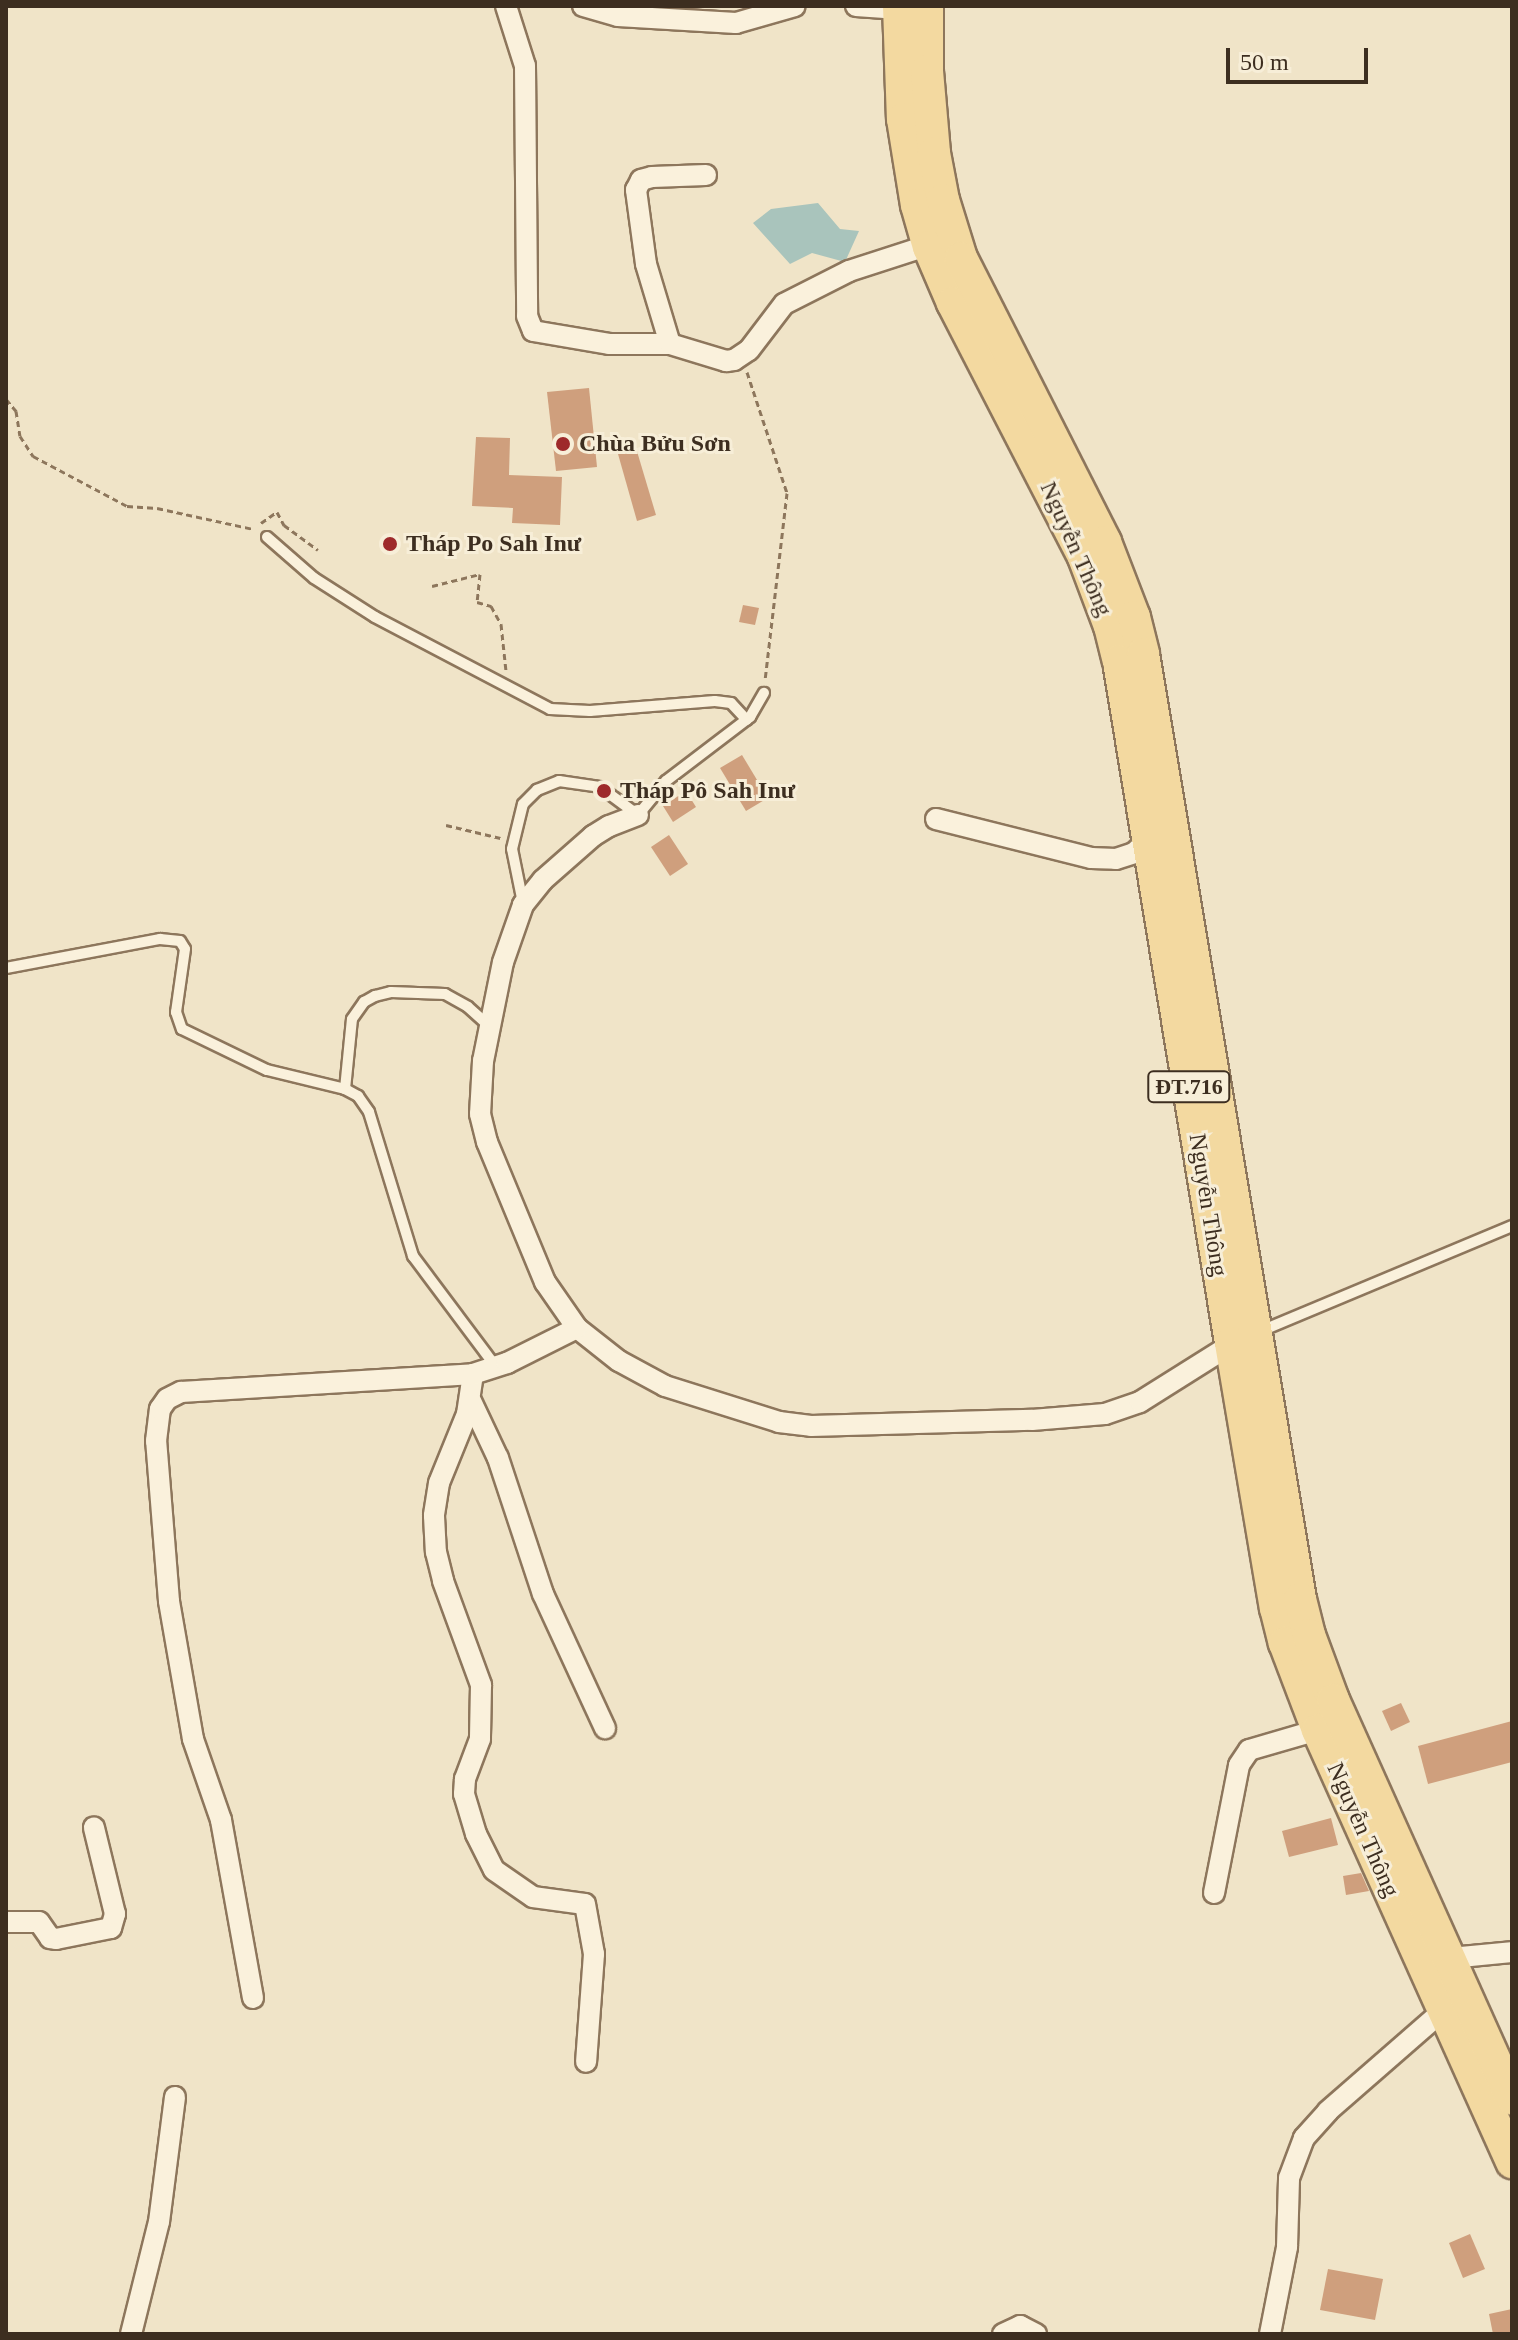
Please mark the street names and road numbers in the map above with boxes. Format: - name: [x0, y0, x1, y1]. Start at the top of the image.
- street label: Nguyễn Thông: [1033, 477, 1119, 621]
- road number: ĐT.716: [1147, 1069, 1231, 1105]
- street label: Nguyễn Thông: [1182, 1131, 1234, 1279]
- street label: Nguyễn Thông: [1320, 1758, 1406, 1902]

